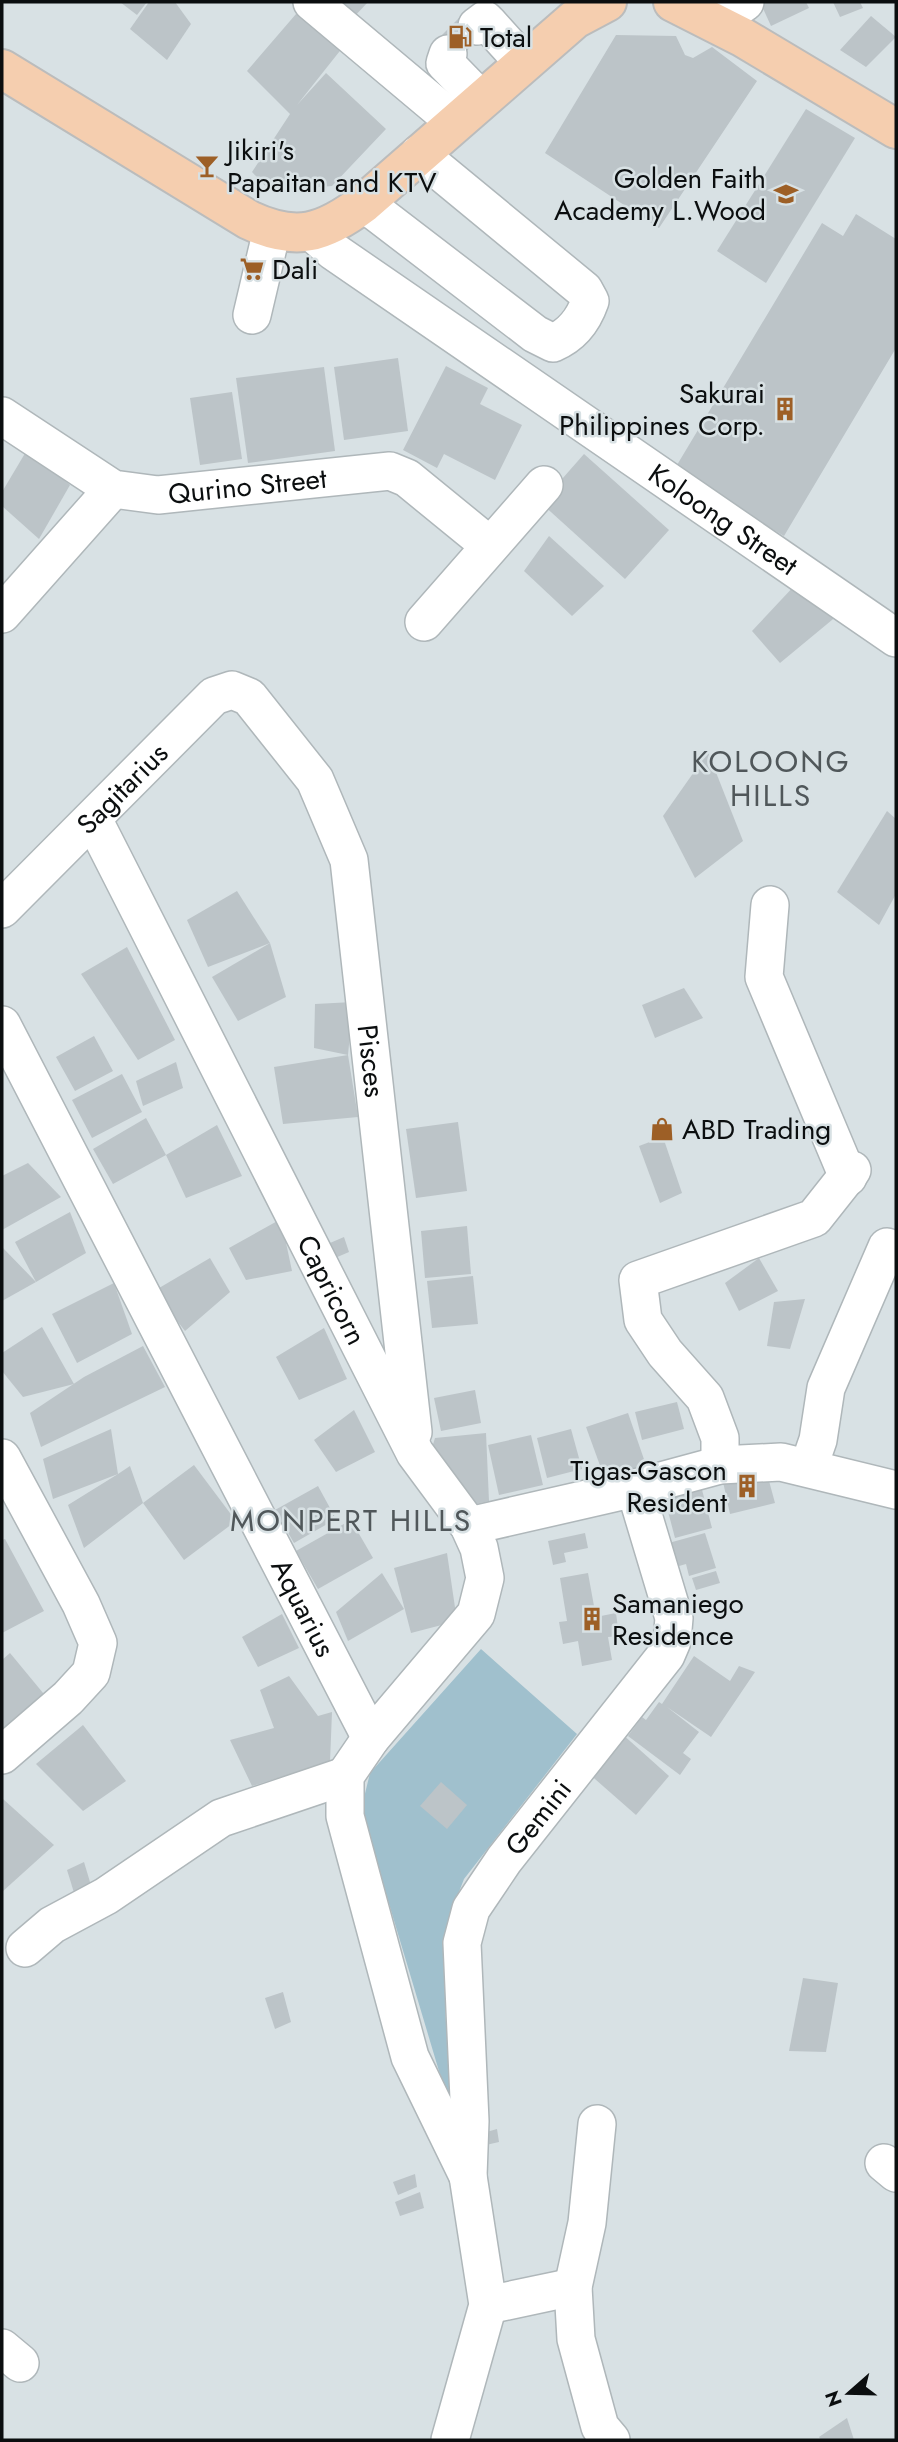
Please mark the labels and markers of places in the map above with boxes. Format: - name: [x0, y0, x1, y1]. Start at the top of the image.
- place label: Total: [480, 17, 532, 58]
- fuel station icon: Total: [446, 23, 474, 51]
- place label: Jikiri's Papaitan and KTV: [223, 130, 437, 203]
- bar icon: Jikiri's Papaitan and KTV: [193, 152, 221, 180]
- place label: Golden Faith Academy L.Wood: [554, 158, 766, 231]
- school or university icon: Golden Faith Academy L.Wood: [772, 180, 800, 208]
- place label: Dali: [272, 249, 318, 290]
- supermarket icon: Dali: [238, 255, 266, 283]
- place label: Sakurai Philippines Corp.: [559, 373, 765, 446]
- building icon: Sakurai Philippines Corp.: [771, 395, 799, 423]
- place label: ABD Trading: [682, 1109, 831, 1150]
- shop icon: ABD Trading: [648, 1115, 676, 1143]
- place label: Tigas-Gascon Resident: [570, 1450, 727, 1523]
- building icon: Tigas-Gascon Resident: [733, 1472, 761, 1500]
- place label: Samaniego Residence: [612, 1583, 744, 1656]
- building icon: Samaniego Residence: [578, 1605, 606, 1633]

